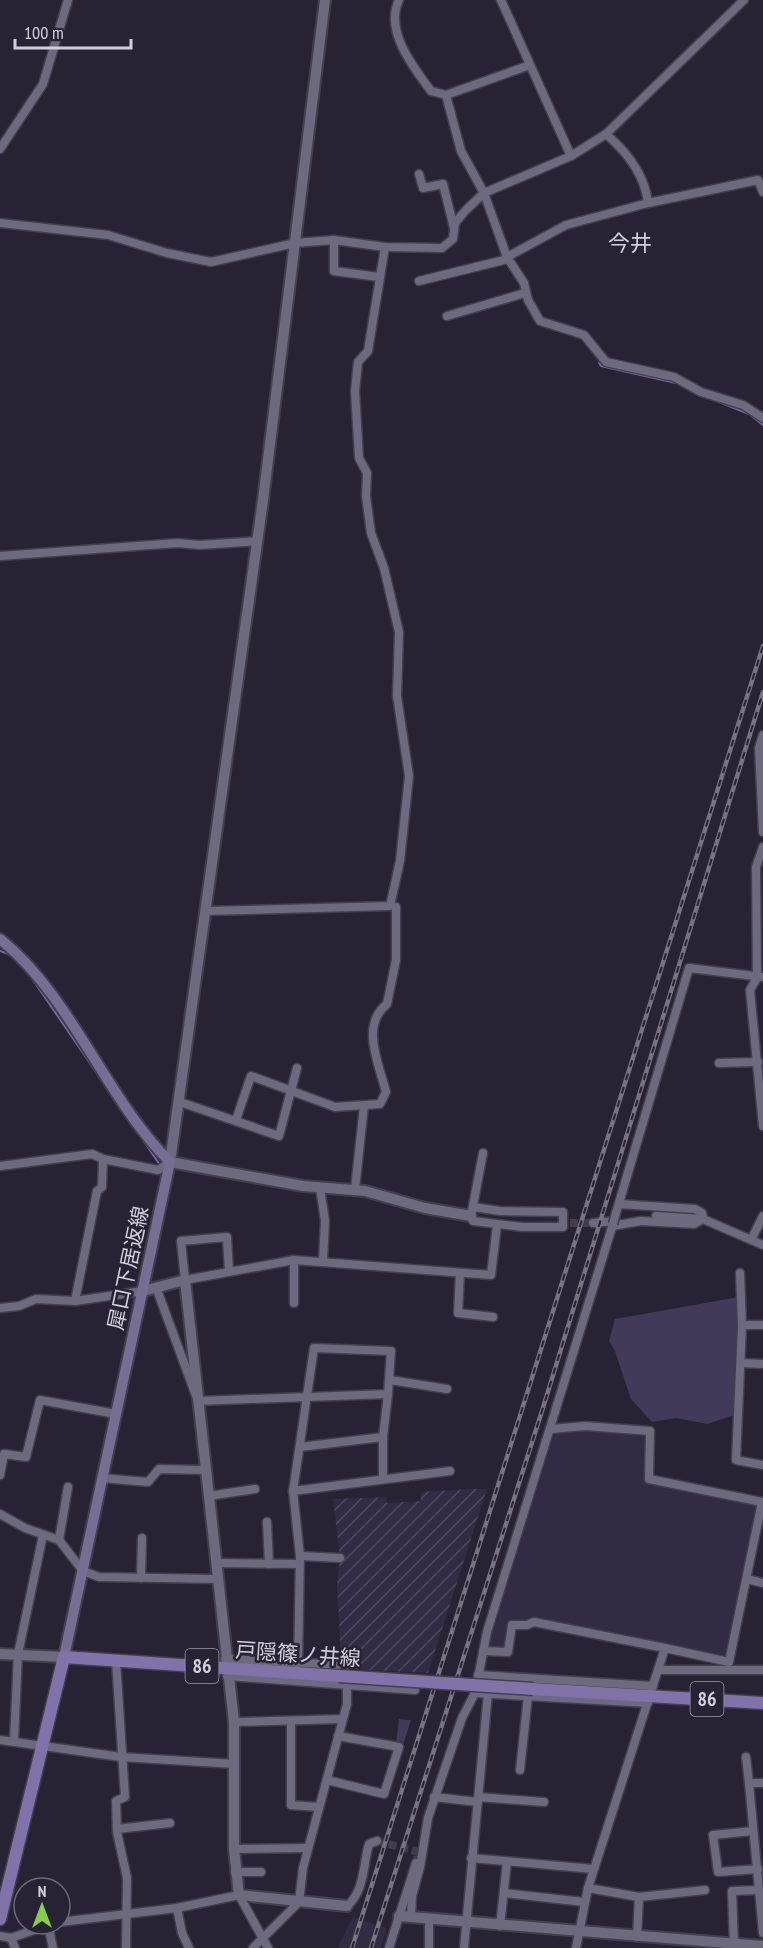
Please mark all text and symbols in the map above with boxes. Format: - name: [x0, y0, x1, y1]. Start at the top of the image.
- scale bar: [15, 12, 130, 50]
- text: 100 m: [24, 21, 64, 44]
- district label: 今井: [608, 229, 652, 257]
- street label: 犀口下居返線: [102, 1204, 154, 1332]
- street label: 戸隠篠ノ井線: [234, 1636, 362, 1672]
- road number: 86: [186, 1649, 218, 1683]
- road number: 86: [690, 1682, 724, 1716]
- north arrow: [12, 1876, 72, 1936]
- text: N: [38, 1881, 46, 1901]

